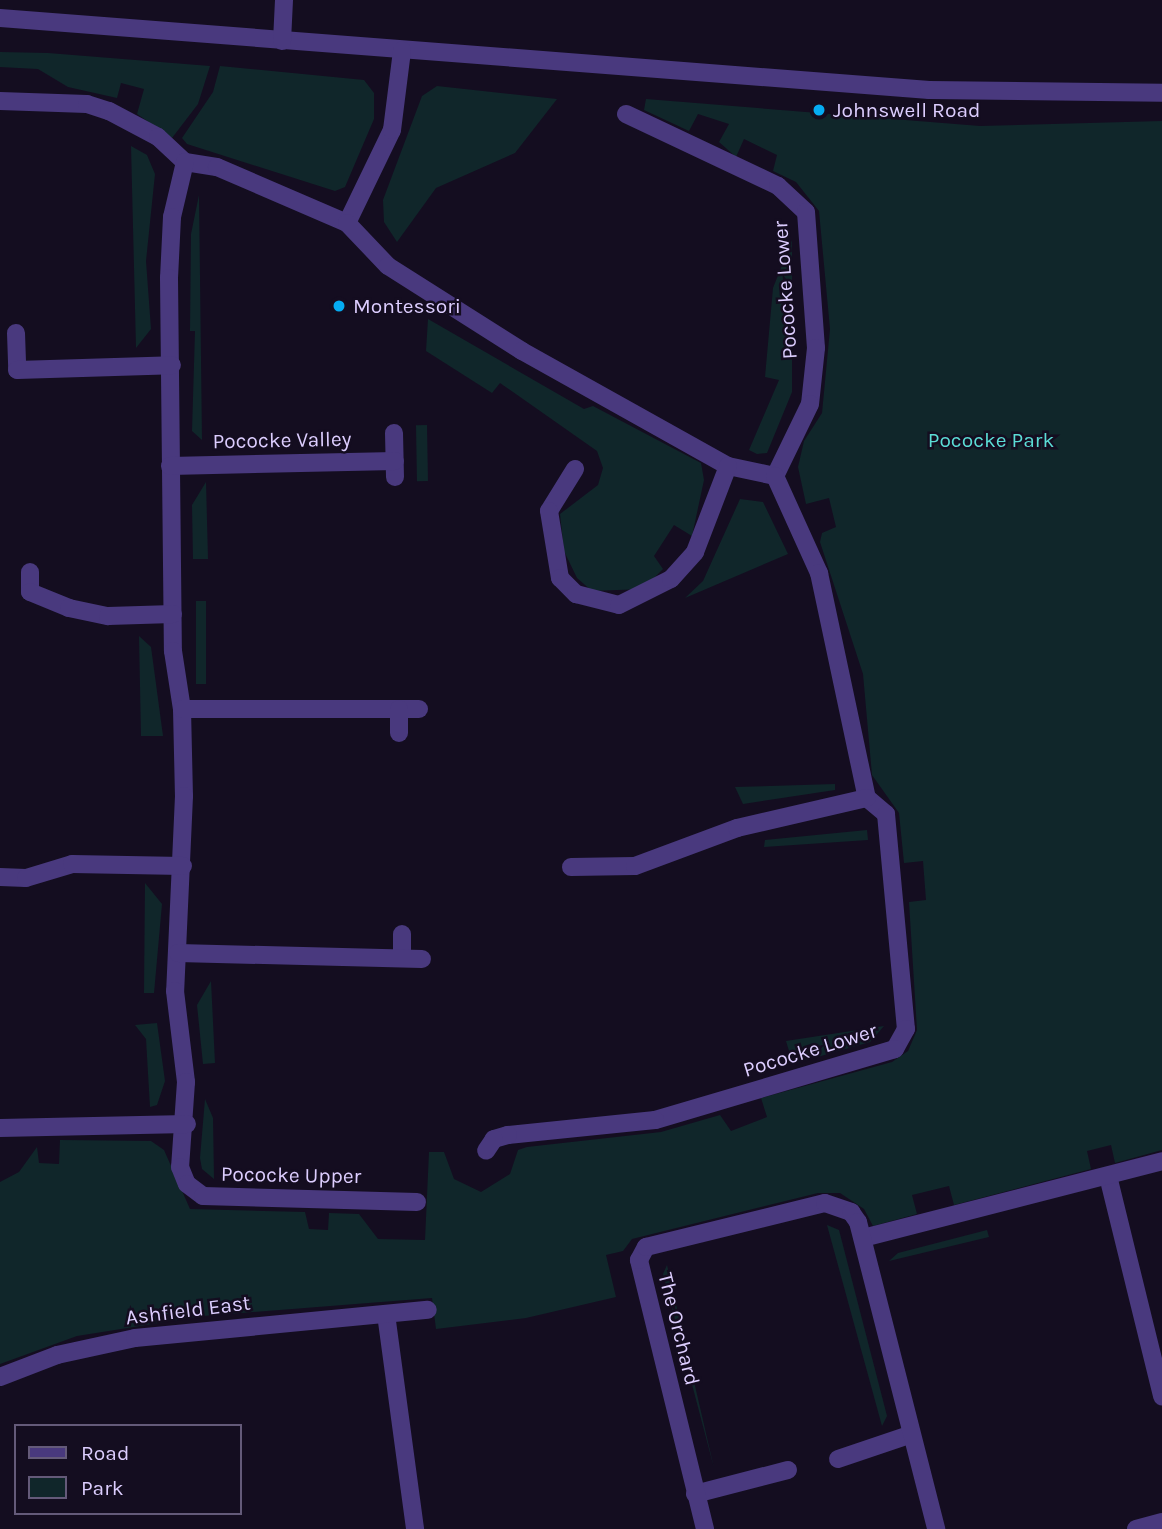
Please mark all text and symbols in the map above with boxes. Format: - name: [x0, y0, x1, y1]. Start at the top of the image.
- place label: Johnswell Road: [833, 97, 980, 123]
- marker: Johnswell Road: [811, 102, 827, 118]
- street label: Pococke Lower: [768, 220, 802, 360]
- place label: Montessori: [353, 293, 461, 319]
- marker: Montessori: [331, 298, 347, 314]
- street label: Pococke Valley: [212, 426, 352, 454]
- park label: Pococke Park: [928, 427, 1054, 453]
- street label: Pococke Lower: [740, 1018, 880, 1082]
- street label: Pococke Upper: [221, 1161, 361, 1189]
- street label: The Orchard: [653, 1270, 705, 1388]
- street label: Ashfield East: [124, 1290, 252, 1330]
- legend: [14, 1424, 242, 1515]
- text: Road: [81, 1441, 129, 1465]
- text: Park: [81, 1476, 124, 1500]

